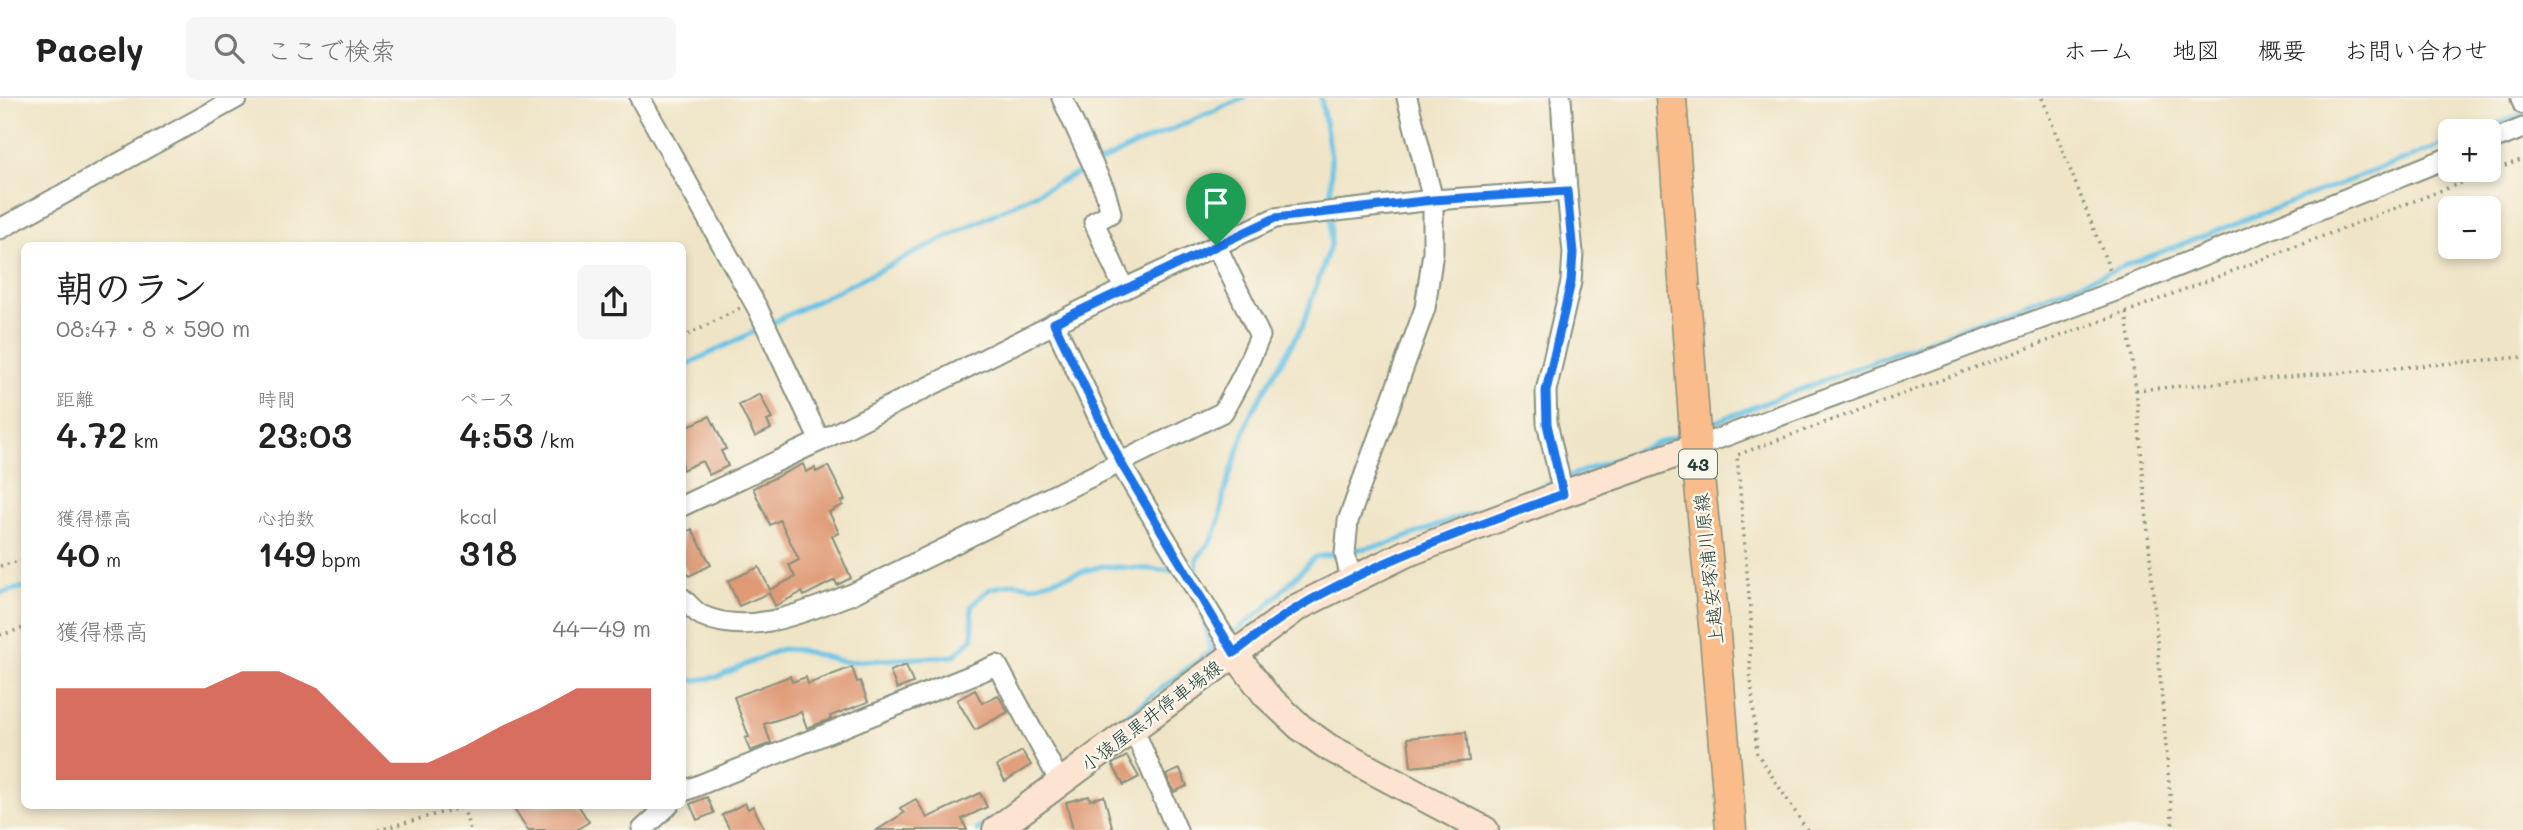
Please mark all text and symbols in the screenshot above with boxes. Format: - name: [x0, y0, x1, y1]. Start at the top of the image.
- search box: [186, 17, 676, 80]
- text: Pacely: [35, 27, 144, 70]
- icon: search: [210, 29, 248, 67]
- text: ここで検索: [266, 33, 396, 67]
- text: ホーム: [2063, 34, 2134, 65]
- text: 地図: [2172, 34, 2220, 65]
- text: 概要: [2258, 34, 2306, 65]
- text: お問い合わせ: [2344, 34, 2488, 65]
- map controls: [2438, 119, 2501, 259]
- button: +: [2438, 119, 2501, 182]
- pin: [1186, 173, 1246, 245]
- icon: arrive: [1197, 184, 1235, 222]
- button: −: [2438, 196, 2501, 259]
- text: 朝のラン: [56, 262, 208, 312]
- button: share: [577, 265, 651, 339]
- text: 08:47 · 8 × 590 m: [56, 313, 250, 343]
- text: 距離: [56, 386, 94, 411]
- text: 時間: [258, 386, 296, 411]
- text: ペース: [459, 386, 515, 411]
- text: 4.72: [56, 411, 127, 457]
- text: 23:03: [258, 411, 352, 457]
- text: 4:53: [459, 411, 533, 457]
- text: km: [127, 428, 159, 453]
- text: /km: [533, 428, 575, 453]
- road number: 43: [1679, 450, 1717, 478]
- street label: 上越安塚浦川原線: [1688, 492, 1728, 646]
- text: kcal: [459, 504, 497, 529]
- text: 獲得標高: [56, 505, 132, 530]
- text: 心拍数: [258, 505, 315, 530]
- text: 318: [459, 529, 517, 575]
- text: 40: [56, 530, 100, 576]
- text: 149: [258, 530, 316, 576]
- text: m: [100, 547, 121, 572]
- text: bpm: [316, 547, 361, 572]
- text: 44–49 m: [552, 613, 651, 643]
- text: 獲得標高: [56, 616, 148, 646]
- street label: 小猿屋黒井停車場線: [1075, 654, 1227, 776]

